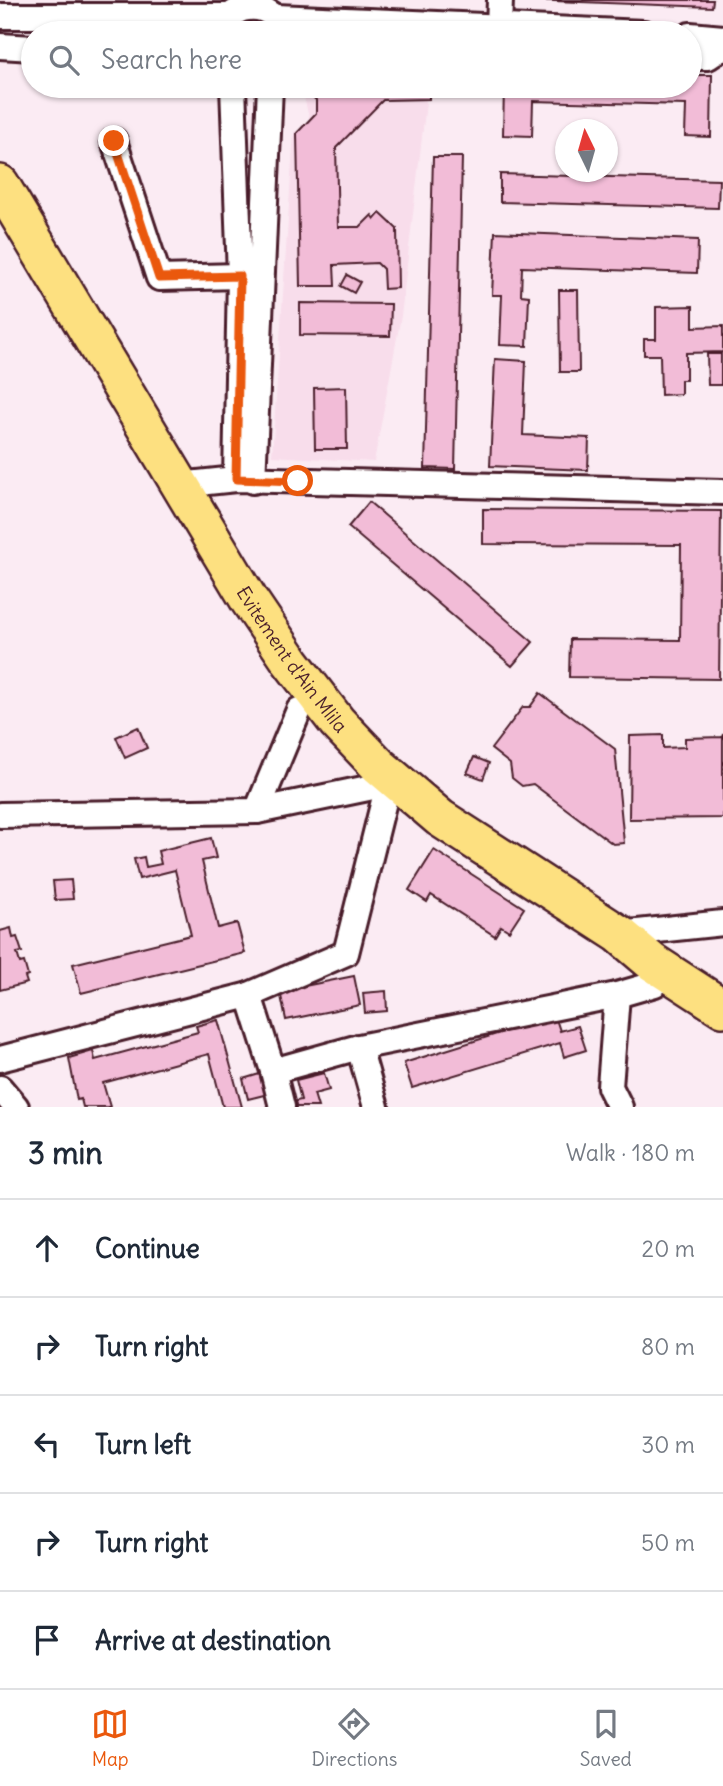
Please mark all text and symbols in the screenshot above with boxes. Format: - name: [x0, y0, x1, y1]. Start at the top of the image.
- search box: [21, 21, 702, 98]
- icon: search: [45, 41, 83, 79]
- text: Search here: [101, 43, 242, 76]
- north arrow: [555, 119, 618, 182]
- route end: [98, 125, 129, 156]
- route start: [282, 465, 313, 496]
- street label: Evitement d'Ain Mlila: [231, 582, 353, 738]
- text: 3 min: [28, 1134, 103, 1172]
- text: Walk · 180 m: [566, 1138, 695, 1167]
- icon: ahead: [28, 1229, 66, 1267]
- text: Continue: [95, 1232, 200, 1265]
- text: 20 m: [642, 1234, 695, 1263]
- icon: right: [28, 1327, 66, 1365]
- text: Turn right: [95, 1330, 208, 1363]
- text: 80 m: [641, 1332, 695, 1361]
- icon: left: [28, 1425, 66, 1463]
- text: Turn left: [95, 1428, 191, 1461]
- text: 30 m: [641, 1430, 695, 1459]
- icon: right: [28, 1523, 66, 1561]
- text: Turn right: [95, 1526, 208, 1559]
- text: 50 m: [641, 1528, 695, 1557]
- icon: arrive: [28, 1621, 66, 1659]
- text: Arrive at destination: [95, 1624, 331, 1657]
- tab: Map: [91, 1705, 129, 1771]
- tab: Directions: [312, 1705, 397, 1771]
- tab: Saved: [580, 1705, 632, 1771]

